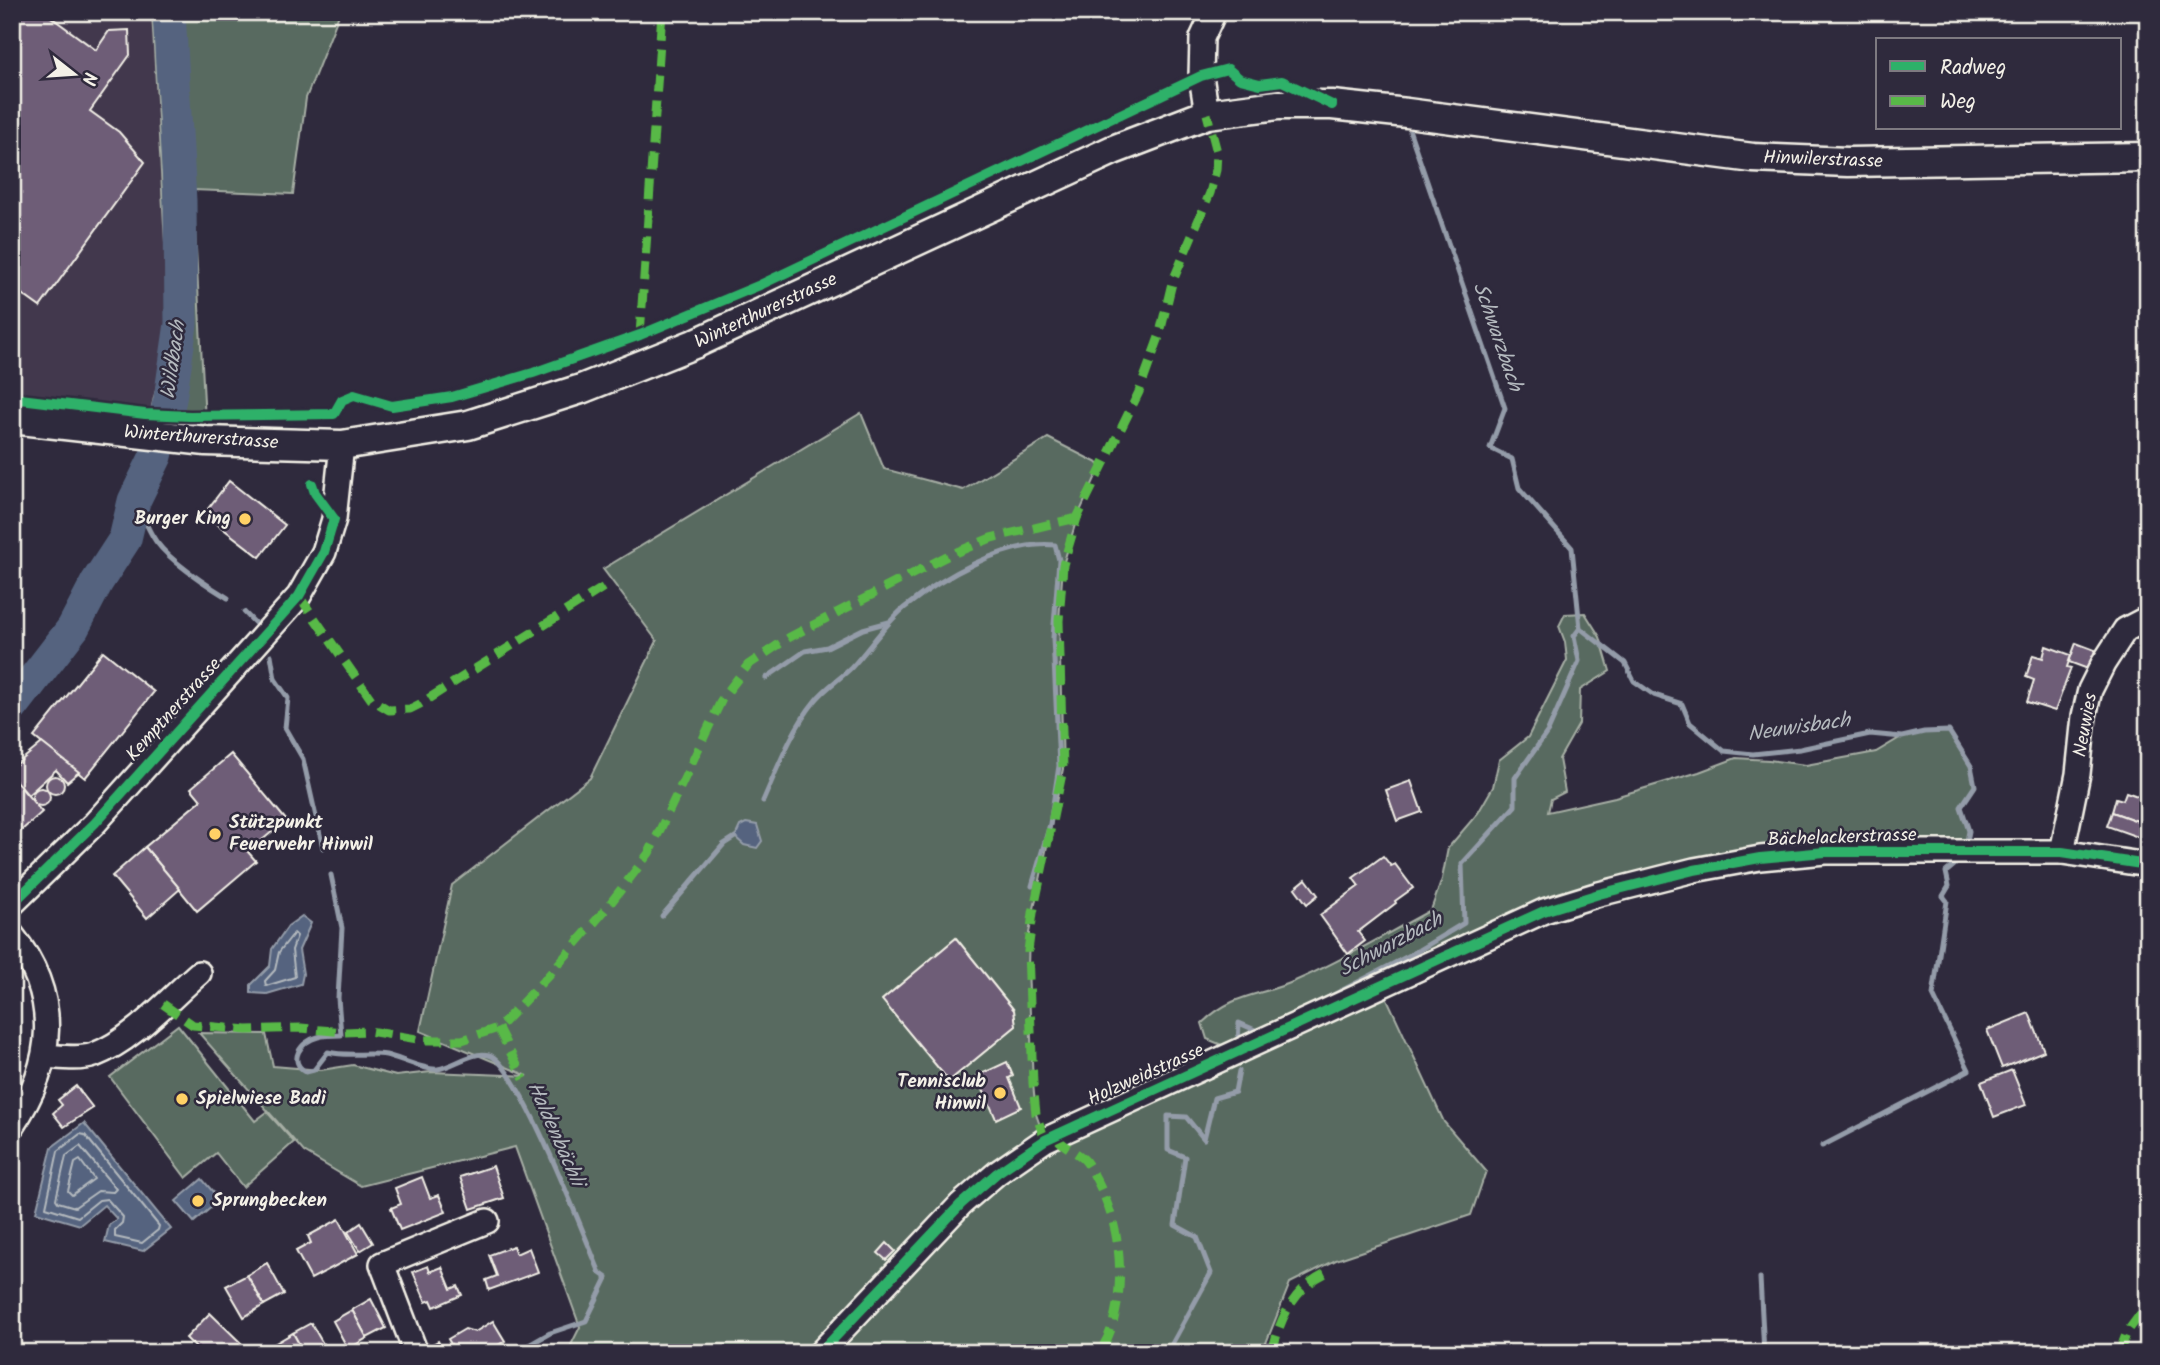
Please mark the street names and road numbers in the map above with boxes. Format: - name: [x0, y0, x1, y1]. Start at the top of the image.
- street label: Hinwilerstrasse: [1763, 143, 1884, 177]
- street label: Winterthurerstrasse: [689, 264, 843, 357]
- street label: Winterthurerstrasse: [123, 418, 280, 458]
- street label: Kemptnerstrasse: [119, 651, 230, 769]
- street label: Neuwies: [2066, 691, 2106, 759]
- street label: Bächelackerstrasse: [1767, 820, 1918, 856]
- street label: Holzweidstrasse: [1083, 1036, 1210, 1114]

